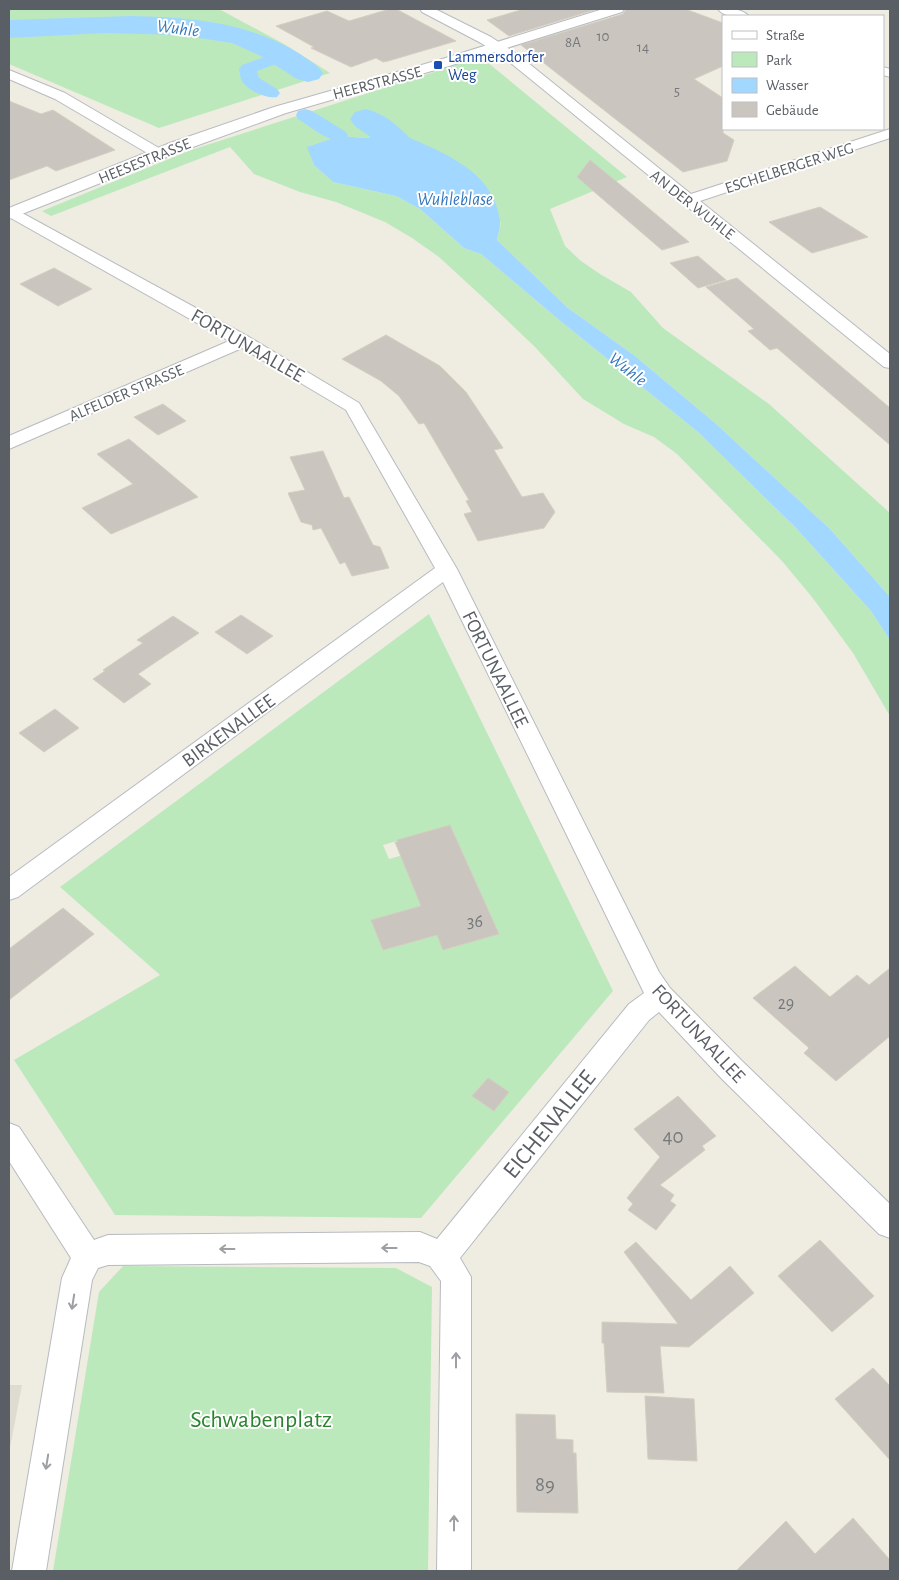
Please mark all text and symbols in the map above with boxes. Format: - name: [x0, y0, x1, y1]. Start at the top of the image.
- legend: [722, 15, 884, 130]
- water label: Wuhle: [156, 17, 200, 41]
- text: Straße: [766, 28, 805, 43]
- house number: 10: [596, 29, 610, 44]
- house number: 8A: [565, 35, 581, 50]
- house number: 14: [637, 40, 649, 55]
- place label: Lammersdorfer Weg: [448, 49, 545, 83]
- text: Park: [766, 53, 792, 68]
- marker: Lammersdorfer Weg: [432, 59, 444, 71]
- street label: HEERSTRASSE: [331, 63, 424, 103]
- text: Wasser: [766, 78, 809, 93]
- house number: 5: [674, 84, 680, 99]
- text: Gebäude: [766, 103, 819, 118]
- street label: HEESESTRASSE: [96, 135, 193, 187]
- street label: ESCHELBERGER WEG: [723, 140, 856, 196]
- street label: AN DER WUHLE: [647, 167, 738, 243]
- water label: Wuhleblase: [417, 191, 493, 209]
- street label: FORTUNAALLEE: [188, 306, 308, 386]
- water label: Wuhle: [605, 350, 650, 390]
- street label: ALFELDER STRASSE: [67, 361, 186, 424]
- street label: FORTUNAALLEE: [458, 608, 532, 731]
- street label: BIRKENALLEE: [179, 690, 279, 771]
- house number: 36: [467, 913, 483, 931]
- street label: FORTUNAALLEE: [648, 981, 749, 1087]
- house number: 29: [778, 995, 794, 1013]
- street label: EICHENALLEE: [499, 1066, 601, 1183]
- house number: 40: [662, 1126, 684, 1147]
- one-way arrow: [381, 1243, 397, 1252]
- one-way arrow: [219, 1244, 235, 1254]
- one-way arrow: [68, 1293, 78, 1309]
- one-way arrow: [451, 1352, 461, 1368]
- park label: Schwabenplatz: [190, 1408, 332, 1432]
- one-way arrow: [41, 1454, 51, 1470]
- house number: 89: [535, 1474, 555, 1495]
- one-way arrow: [449, 1515, 459, 1531]

